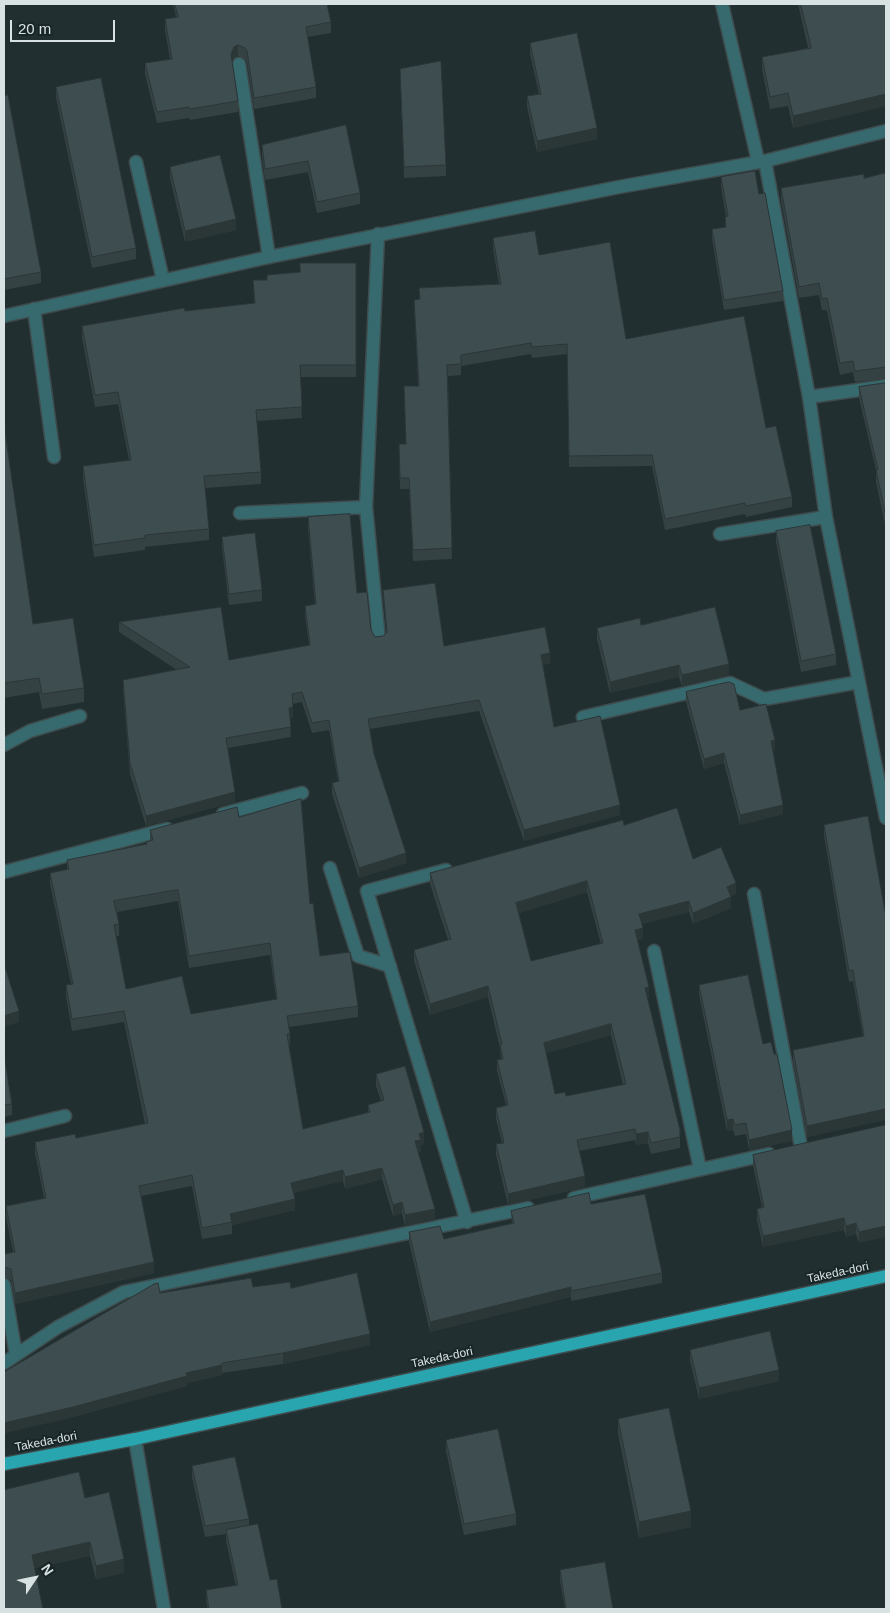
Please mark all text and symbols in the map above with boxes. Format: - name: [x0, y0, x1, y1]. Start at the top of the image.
- scale bar: [12, 10, 118, 42]
- text: 20 m: [18, 20, 51, 37]
- street label: Takeda-dori: [806, 1259, 870, 1287]
- street label: Takeda-dori: [410, 1344, 474, 1372]
- street label: Takeda-dori: [14, 1429, 78, 1455]
- north arrow: [10, 1553, 60, 1603]
- text: N: [38, 1561, 57, 1578]

